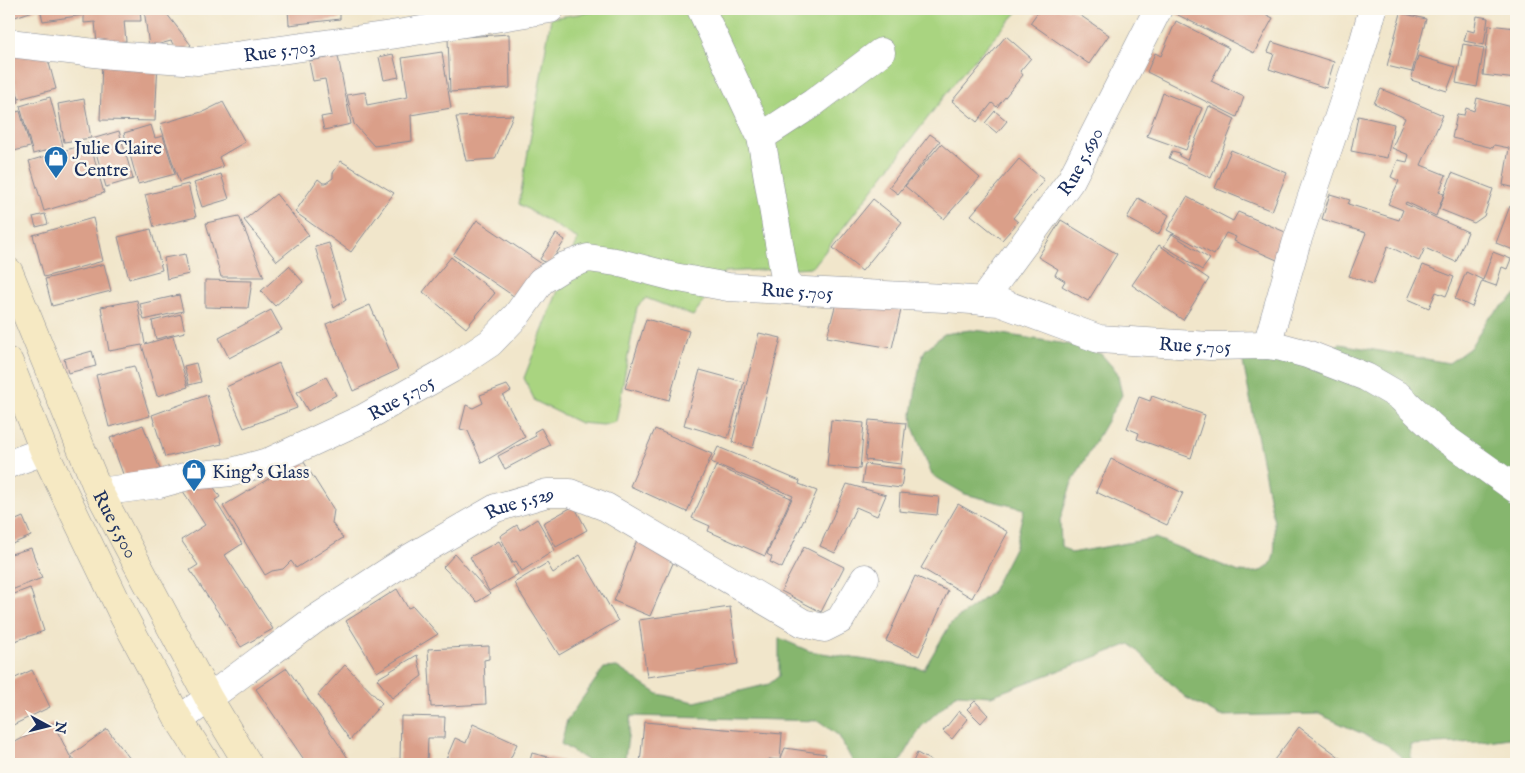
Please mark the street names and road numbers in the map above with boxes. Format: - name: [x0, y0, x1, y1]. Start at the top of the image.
- street label: Rue 5.703: [242, 35, 317, 69]
- street label: Rue 5.690: [1053, 124, 1110, 201]
- street label: Rue 5.705: [760, 279, 834, 306]
- street label: Rue 5.705: [1158, 333, 1231, 360]
- street label: Rue 5.705: [364, 371, 439, 427]
- street label: Rue 5.529: [481, 483, 554, 526]
- street label: Rue 5.500: [86, 487, 142, 563]

